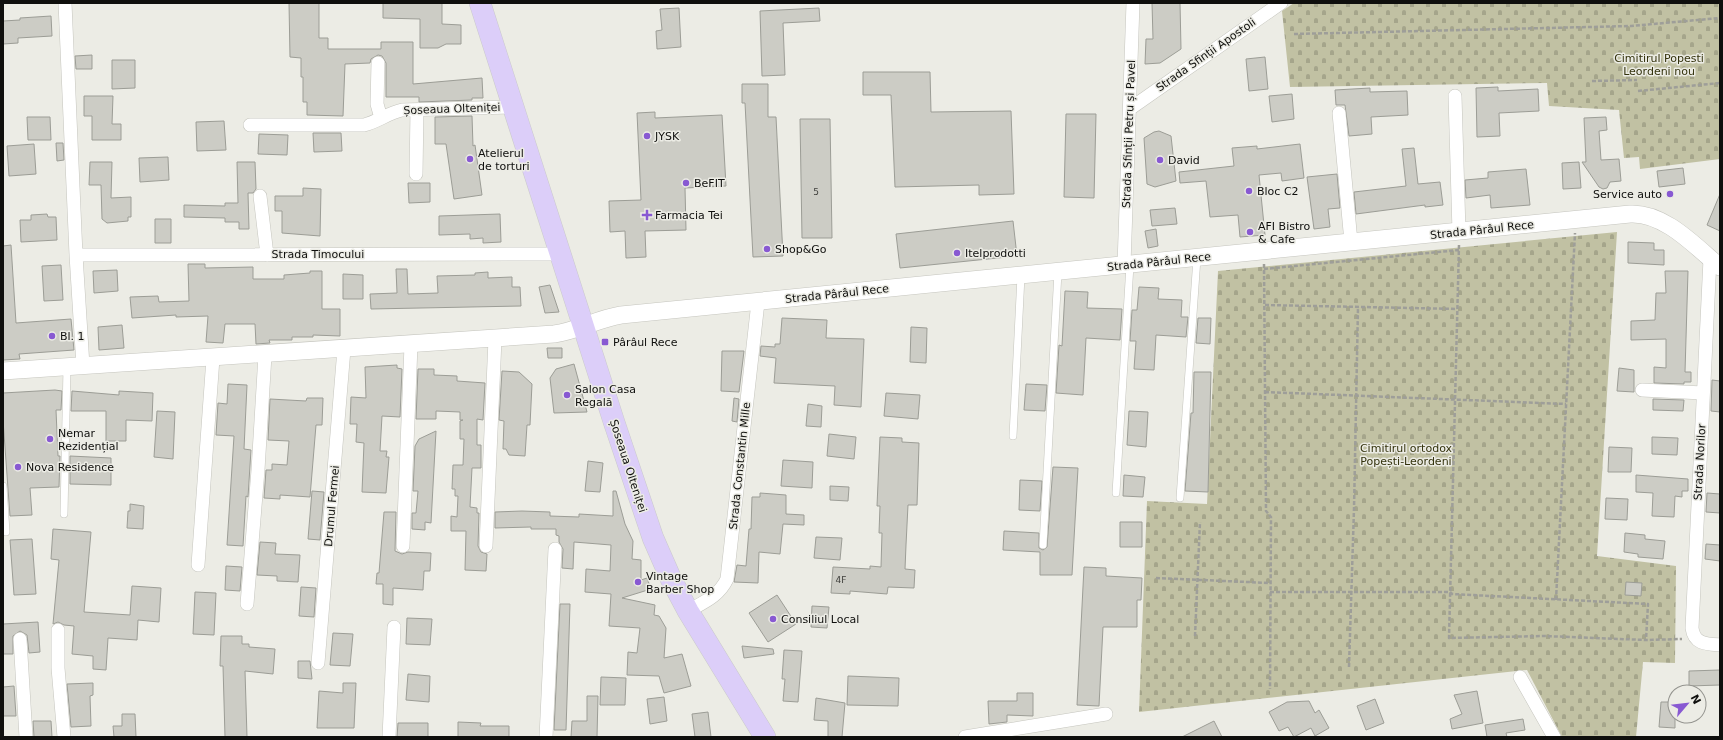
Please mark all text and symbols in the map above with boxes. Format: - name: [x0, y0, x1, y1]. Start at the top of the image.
- street label: Strada Sfinții Apostoli: [1154, 16, 1258, 94]
- park label: Cimitirul Popesti Leordeni nou: [1614, 52, 1704, 78]
- street label: Strada Sfinții Petru și Pavel: [1120, 60, 1138, 208]
- street label: Șoseaua Olteniței: [403, 101, 501, 117]
- place label: JYSK: [654, 130, 680, 143]
- marker: JYSK: [642, 131, 652, 141]
- place label: Atelierul de torturi: [478, 147, 530, 173]
- marker: Atelierul de torturi: [465, 154, 475, 164]
- place label: David: [1168, 154, 1200, 167]
- marker: David: [1155, 155, 1165, 165]
- place label: BeFIT: [694, 177, 725, 190]
- marker: BeFIT: [681, 178, 691, 188]
- place label: Bloc C2: [1257, 185, 1299, 198]
- marker: Bloc C2: [1244, 186, 1254, 196]
- house number: 5: [813, 187, 819, 197]
- place label: Service auto: [1593, 188, 1662, 201]
- marker: Service auto: [1665, 189, 1675, 199]
- place label: Farmacia Tei: [655, 209, 723, 222]
- marker: Farmacia Tei: [642, 210, 652, 220]
- street label: Strada Pârâul Rece: [1430, 218, 1535, 242]
- place label: AFI Bistro & Cafe: [1258, 220, 1311, 246]
- marker: AFI Bistro & Cafe: [1245, 227, 1255, 237]
- place label: Shop&Go: [775, 243, 827, 256]
- marker: Shop&Go: [762, 244, 772, 254]
- place label: Itelprodotti: [965, 247, 1026, 260]
- street label: Strada Timocului: [272, 248, 364, 261]
- marker: Itelprodotti: [952, 248, 962, 258]
- street label: Strada Pârâul Rece: [1107, 250, 1212, 274]
- street label: Strada Pârâul Rece: [785, 282, 890, 306]
- place label: Bl. 1: [60, 330, 85, 343]
- marker: Bl. 1: [47, 331, 57, 341]
- place label: Pârâul Rece: [613, 336, 678, 349]
- marker: Pârâul Rece: [600, 337, 610, 347]
- place label: Salon Casa Regală: [575, 383, 636, 409]
- marker: Salon Casa Regală: [562, 390, 572, 400]
- street label: Strada Constantin Mille: [727, 401, 753, 530]
- street label: Șoseaua Olteniței: [607, 418, 649, 514]
- street label: Strada Norilor: [1692, 423, 1709, 501]
- place label: Nemar Rezidențial: [58, 427, 119, 453]
- marker: Nemar Rezidențial: [45, 434, 55, 444]
- park label: Cimitirul ortodox Popești-Leordeni: [1360, 442, 1453, 468]
- place label: Nova Residence: [26, 461, 114, 474]
- marker: Nova Residence: [13, 462, 23, 472]
- street label: Drumul Fermei: [322, 465, 342, 547]
- place label: Vintage Barber Shop: [646, 570, 714, 596]
- house number: 4F: [836, 575, 846, 585]
- marker: Vintage Barber Shop: [633, 577, 643, 587]
- place label: Consiliul Local: [781, 613, 859, 626]
- marker: Consiliul Local: [768, 614, 778, 624]
- north arrow: [1667, 684, 1707, 724]
- text: N: [1687, 692, 1703, 707]

